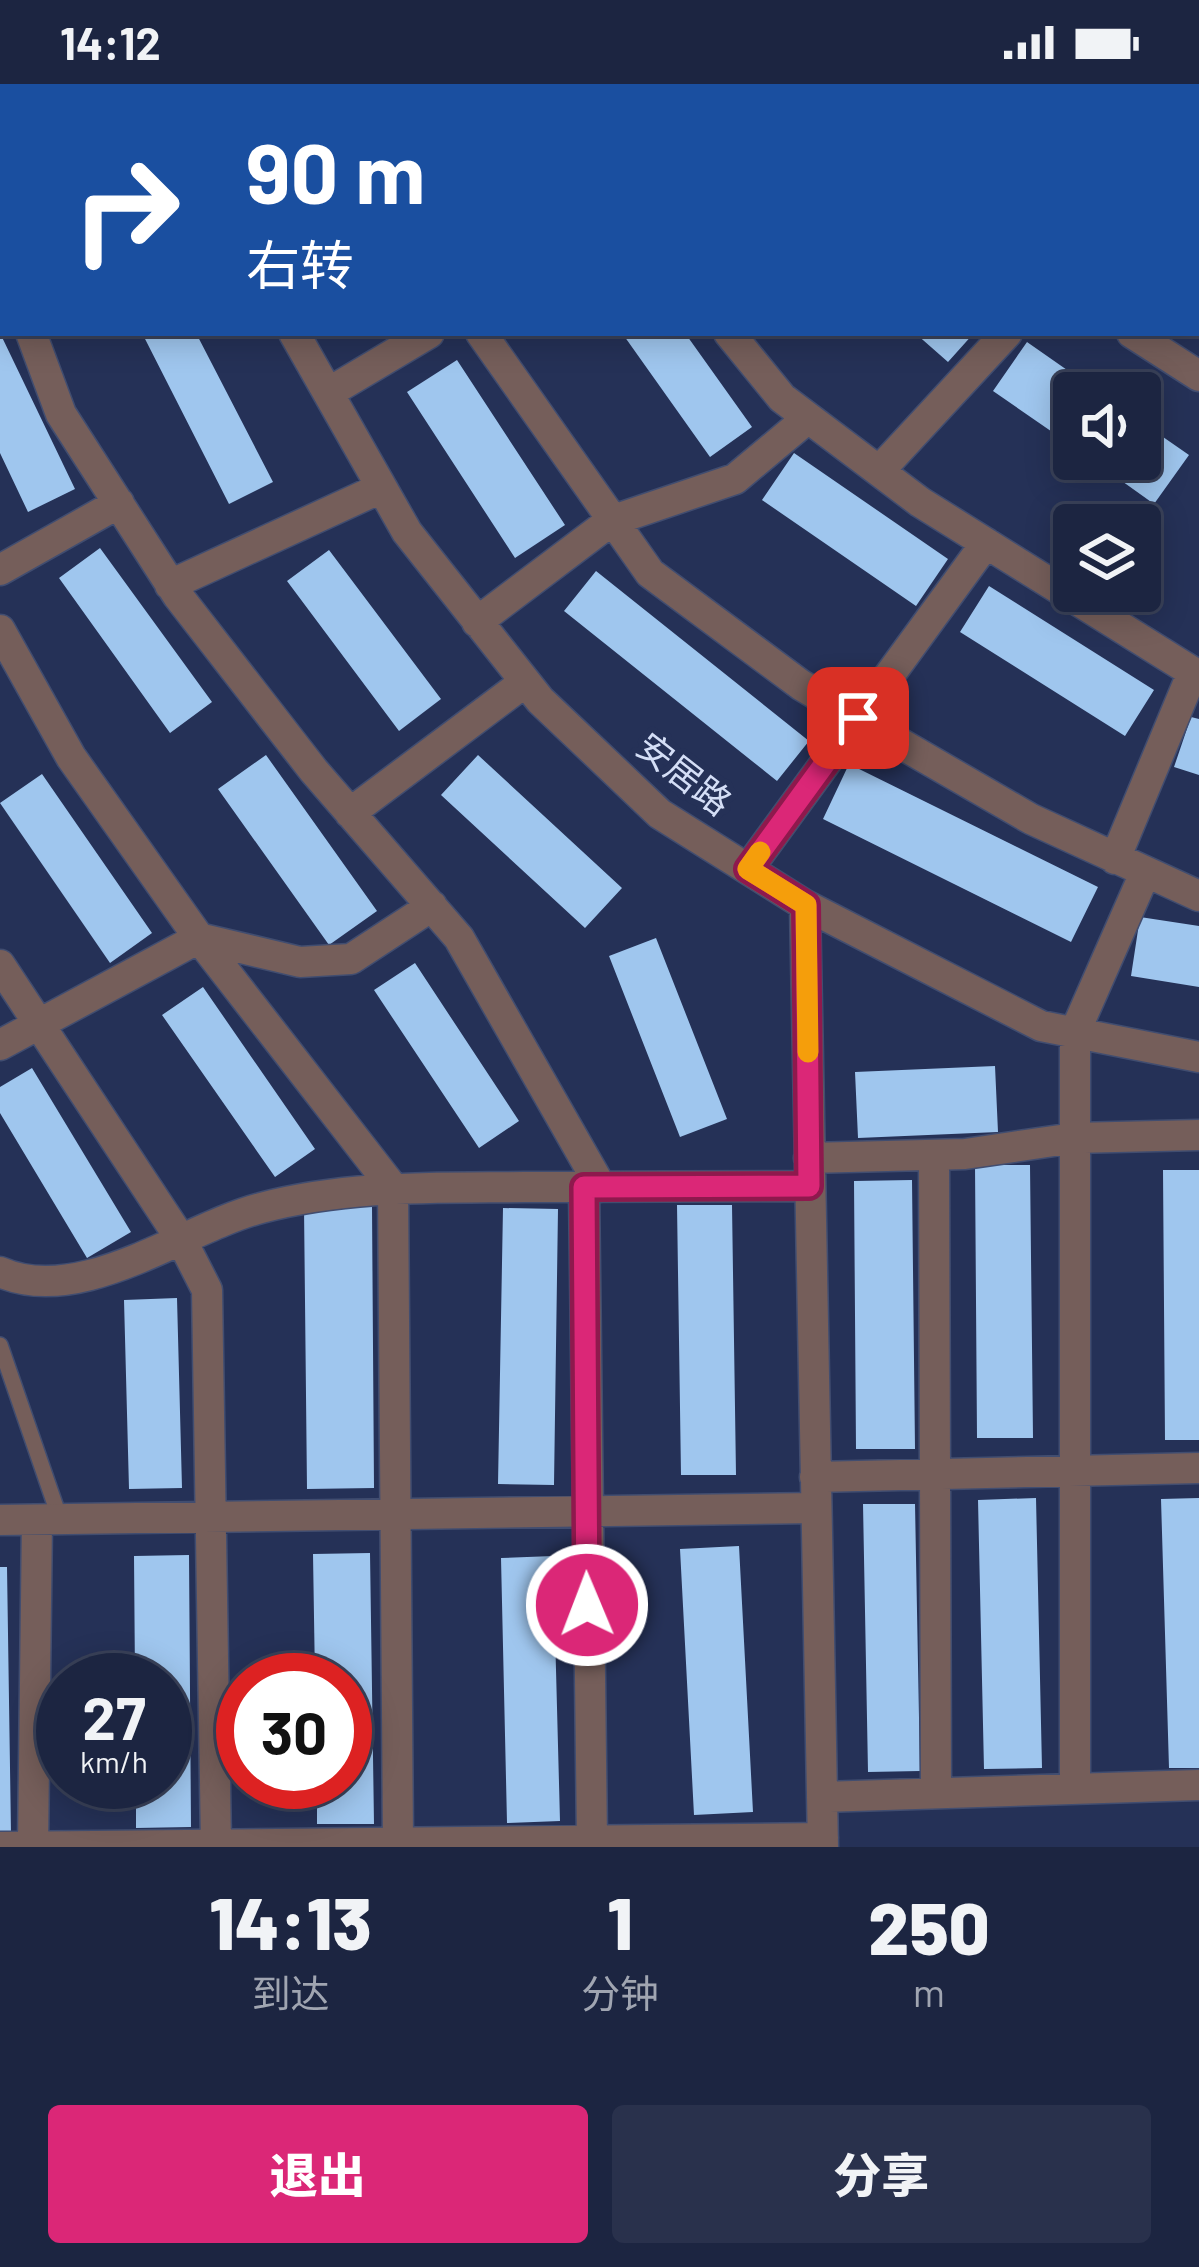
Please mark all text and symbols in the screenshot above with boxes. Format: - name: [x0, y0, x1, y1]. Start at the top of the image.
- text: 14:12: [60, 15, 161, 69]
- text: 90 m: [246, 120, 425, 221]
- icon: right: [48, 132, 204, 288]
- text: 右转: [246, 231, 354, 296]
- map controls: [1053, 372, 1161, 612]
- button: sound: [1053, 372, 1161, 480]
- button: layers: [1053, 504, 1161, 612]
- pin: [807, 667, 909, 769]
- icon: arrive: [825, 685, 891, 751]
- street label: 安居路: [629, 723, 741, 823]
- position arrow: [524, 1542, 650, 1668]
- speed limit sign: 30: [216, 1653, 372, 1809]
- text: 27: [82, 1680, 146, 1752]
- text: km/h: [80, 1743, 148, 1779]
- text: 14:13: [209, 1878, 372, 1964]
- text: 1: [607, 1878, 633, 1964]
- text: 250: [868, 1883, 990, 1969]
- text: m: [913, 1968, 945, 2015]
- text: 到达: [251, 1969, 329, 2016]
- text: 分钟: [581, 1969, 659, 2016]
- button: 退出: [48, 2105, 588, 2243]
- button: 分享: [612, 2105, 1151, 2243]

